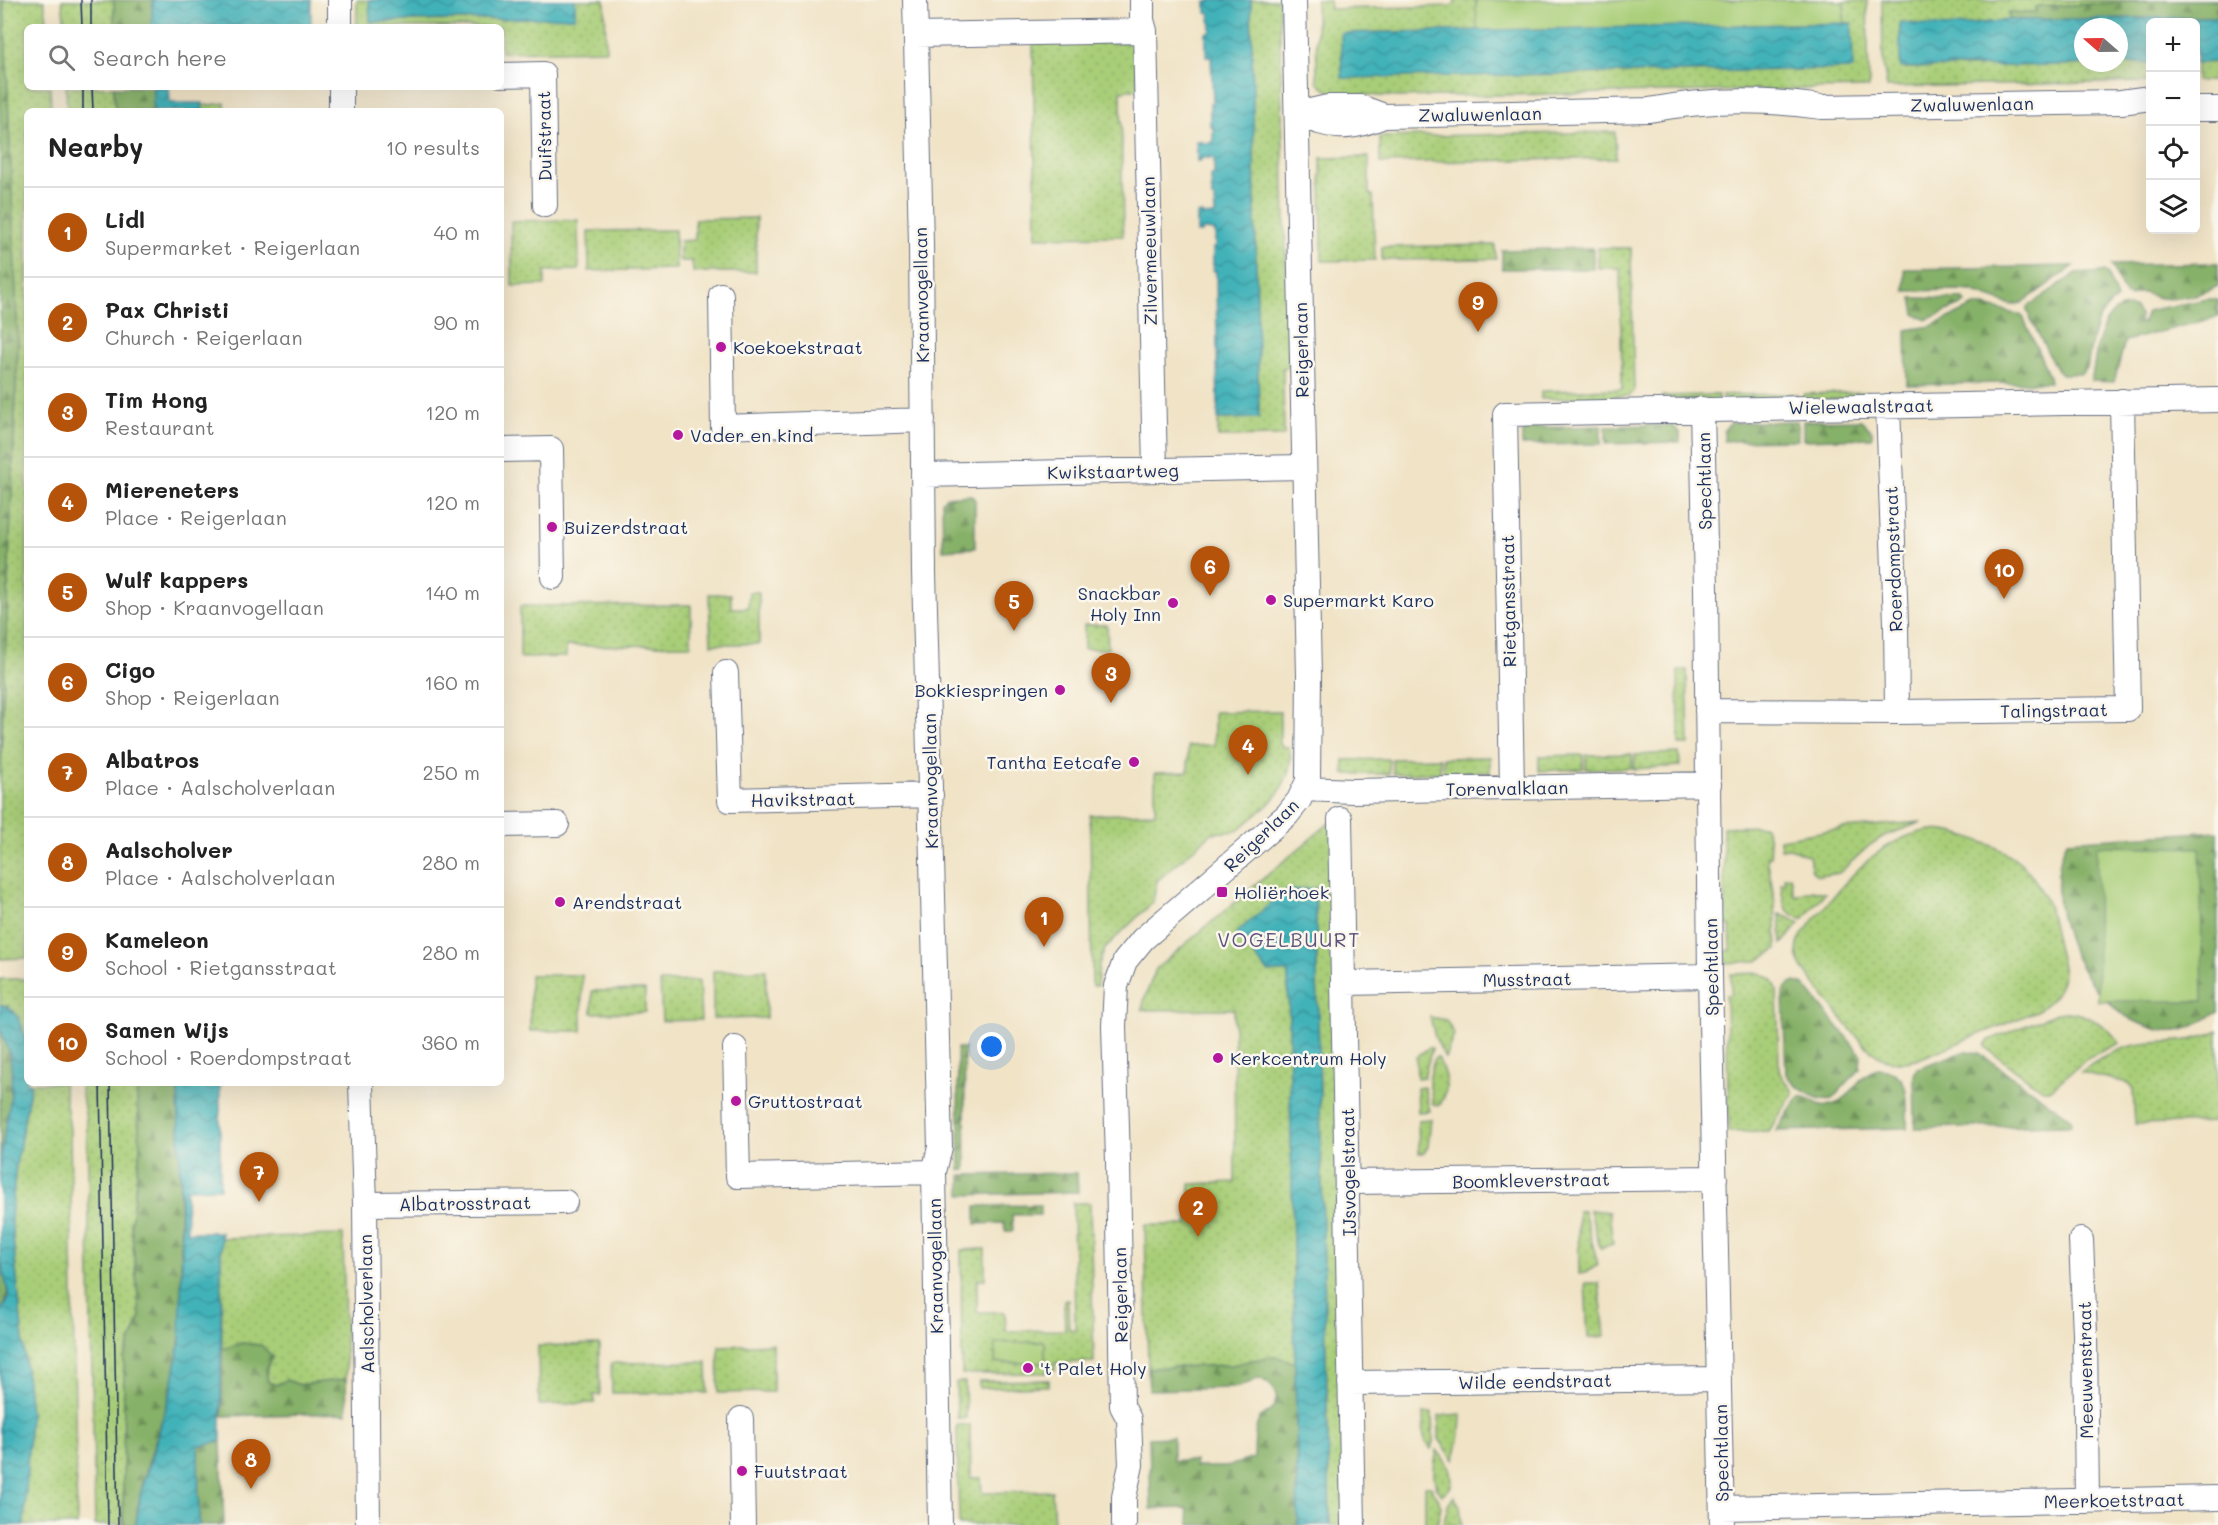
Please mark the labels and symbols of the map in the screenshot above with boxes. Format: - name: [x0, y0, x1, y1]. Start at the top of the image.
- north arrow: [2074, 18, 2128, 72]
- street label: Duifstraat: [531, 90, 557, 182]
- street label: Zwaluwenlaan: [1910, 91, 2034, 117]
- street label: Zwaluwenlaan: [1418, 101, 1542, 127]
- street label: Zilvermeeuwlaan: [1136, 176, 1162, 326]
- street label: Kraanvogellaan: [908, 227, 934, 363]
- pin: 9: [1458, 282, 1498, 332]
- street label: Reigerlaan: [1288, 302, 1314, 398]
- place label: Koekoekstraat: [733, 335, 863, 359]
- marker: Koekoekstraat: [714, 340, 728, 354]
- street label: Wielewaalstraat: [1788, 393, 1934, 419]
- place label: Vader en kind: [690, 423, 813, 447]
- marker: Vader en kind: [671, 428, 685, 442]
- street label: Spechtlaan: [1691, 432, 1717, 530]
- street label: Kwikstaartweg: [1047, 458, 1179, 484]
- street label: Roerdompstraat: [1878, 486, 1908, 632]
- place label: Buizerdstraat: [564, 515, 688, 539]
- marker: Buizerdstraat: [545, 520, 559, 534]
- street label: Rietgansstraat: [1495, 535, 1521, 667]
- pin: 6: [1190, 546, 1230, 596]
- pin: 10: [1984, 550, 2024, 599]
- place label: Snackbar Holy Inn: [1078, 581, 1161, 626]
- pin: 5: [994, 582, 1034, 631]
- place label: Supermarkt Karo: [1283, 588, 1434, 612]
- marker: Supermarkt Karo: [1264, 593, 1278, 607]
- marker: Snackbar Holy Inn: [1166, 596, 1180, 610]
- pin: 3: [1092, 654, 1130, 703]
- place label: Bokkiespringen: [914, 678, 1048, 702]
- marker: Bokkiespringen: [1053, 683, 1067, 697]
- street label: Talingstraat: [2000, 697, 2108, 723]
- street label: Kraanvogellaan: [917, 713, 943, 849]
- pin: 4: [1228, 726, 1268, 775]
- place label: Tantha Eetcafe: [986, 750, 1122, 774]
- marker: Tantha Eetcafe: [1127, 755, 1141, 769]
- street label: Torenvalklaan: [1446, 775, 1568, 801]
- street label: Havikstraat: [750, 786, 856, 812]
- street label: Reigerlaan: [1218, 793, 1304, 877]
- place label: Holiërhoek: [1234, 880, 1329, 904]
- marker: Holiërhoek: [1215, 885, 1229, 899]
- place label: Arendstraat: [572, 890, 682, 914]
- marker: Arendstraat: [553, 895, 567, 909]
- pin: 1: [1024, 898, 1064, 947]
- street label: Spechtlaan: [1698, 918, 1724, 1016]
- district label: VOGELBUURT: [1217, 926, 1361, 952]
- street label: Musstraat: [1482, 966, 1572, 992]
- your location: [977, 1032, 1006, 1061]
- place label: Kerkcentrum Holy: [1230, 1046, 1387, 1070]
- marker: Kerkcentrum Holy: [1211, 1051, 1225, 1065]
- place label: Gruttostraat: [748, 1089, 863, 1113]
- marker: Gruttostraat: [729, 1094, 743, 1108]
- street label: IJsvogelstraat: [1335, 1107, 1361, 1237]
- pin: 7: [240, 1152, 278, 1202]
- street label: Boomkleverstraat: [1452, 1167, 1610, 1193]
- pin: 2: [1178, 1188, 1218, 1237]
- street label: Albatrosstraat: [399, 1190, 531, 1216]
- street label: Kraanvogellaan: [922, 1198, 948, 1334]
- street label: Aalscholverlaan: [353, 1234, 379, 1374]
- street label: Reigerlaan: [1107, 1247, 1133, 1343]
- street label: Meeuwenstraat: [2072, 1301, 2098, 1439]
- place label: 't Palet Holy: [1040, 1356, 1147, 1380]
- marker: 't Palet Holy: [1021, 1361, 1035, 1375]
- street label: Wilde eendstraat: [1458, 1368, 1612, 1394]
- street label: Spechtlaan: [1708, 1404, 1734, 1502]
- pin: 8: [232, 1440, 270, 1489]
- place label: Fuutstraat: [754, 1459, 848, 1483]
- marker: Fuutstraat: [735, 1464, 749, 1478]
- street label: Meerkoetstraat: [2043, 1487, 2185, 1513]

